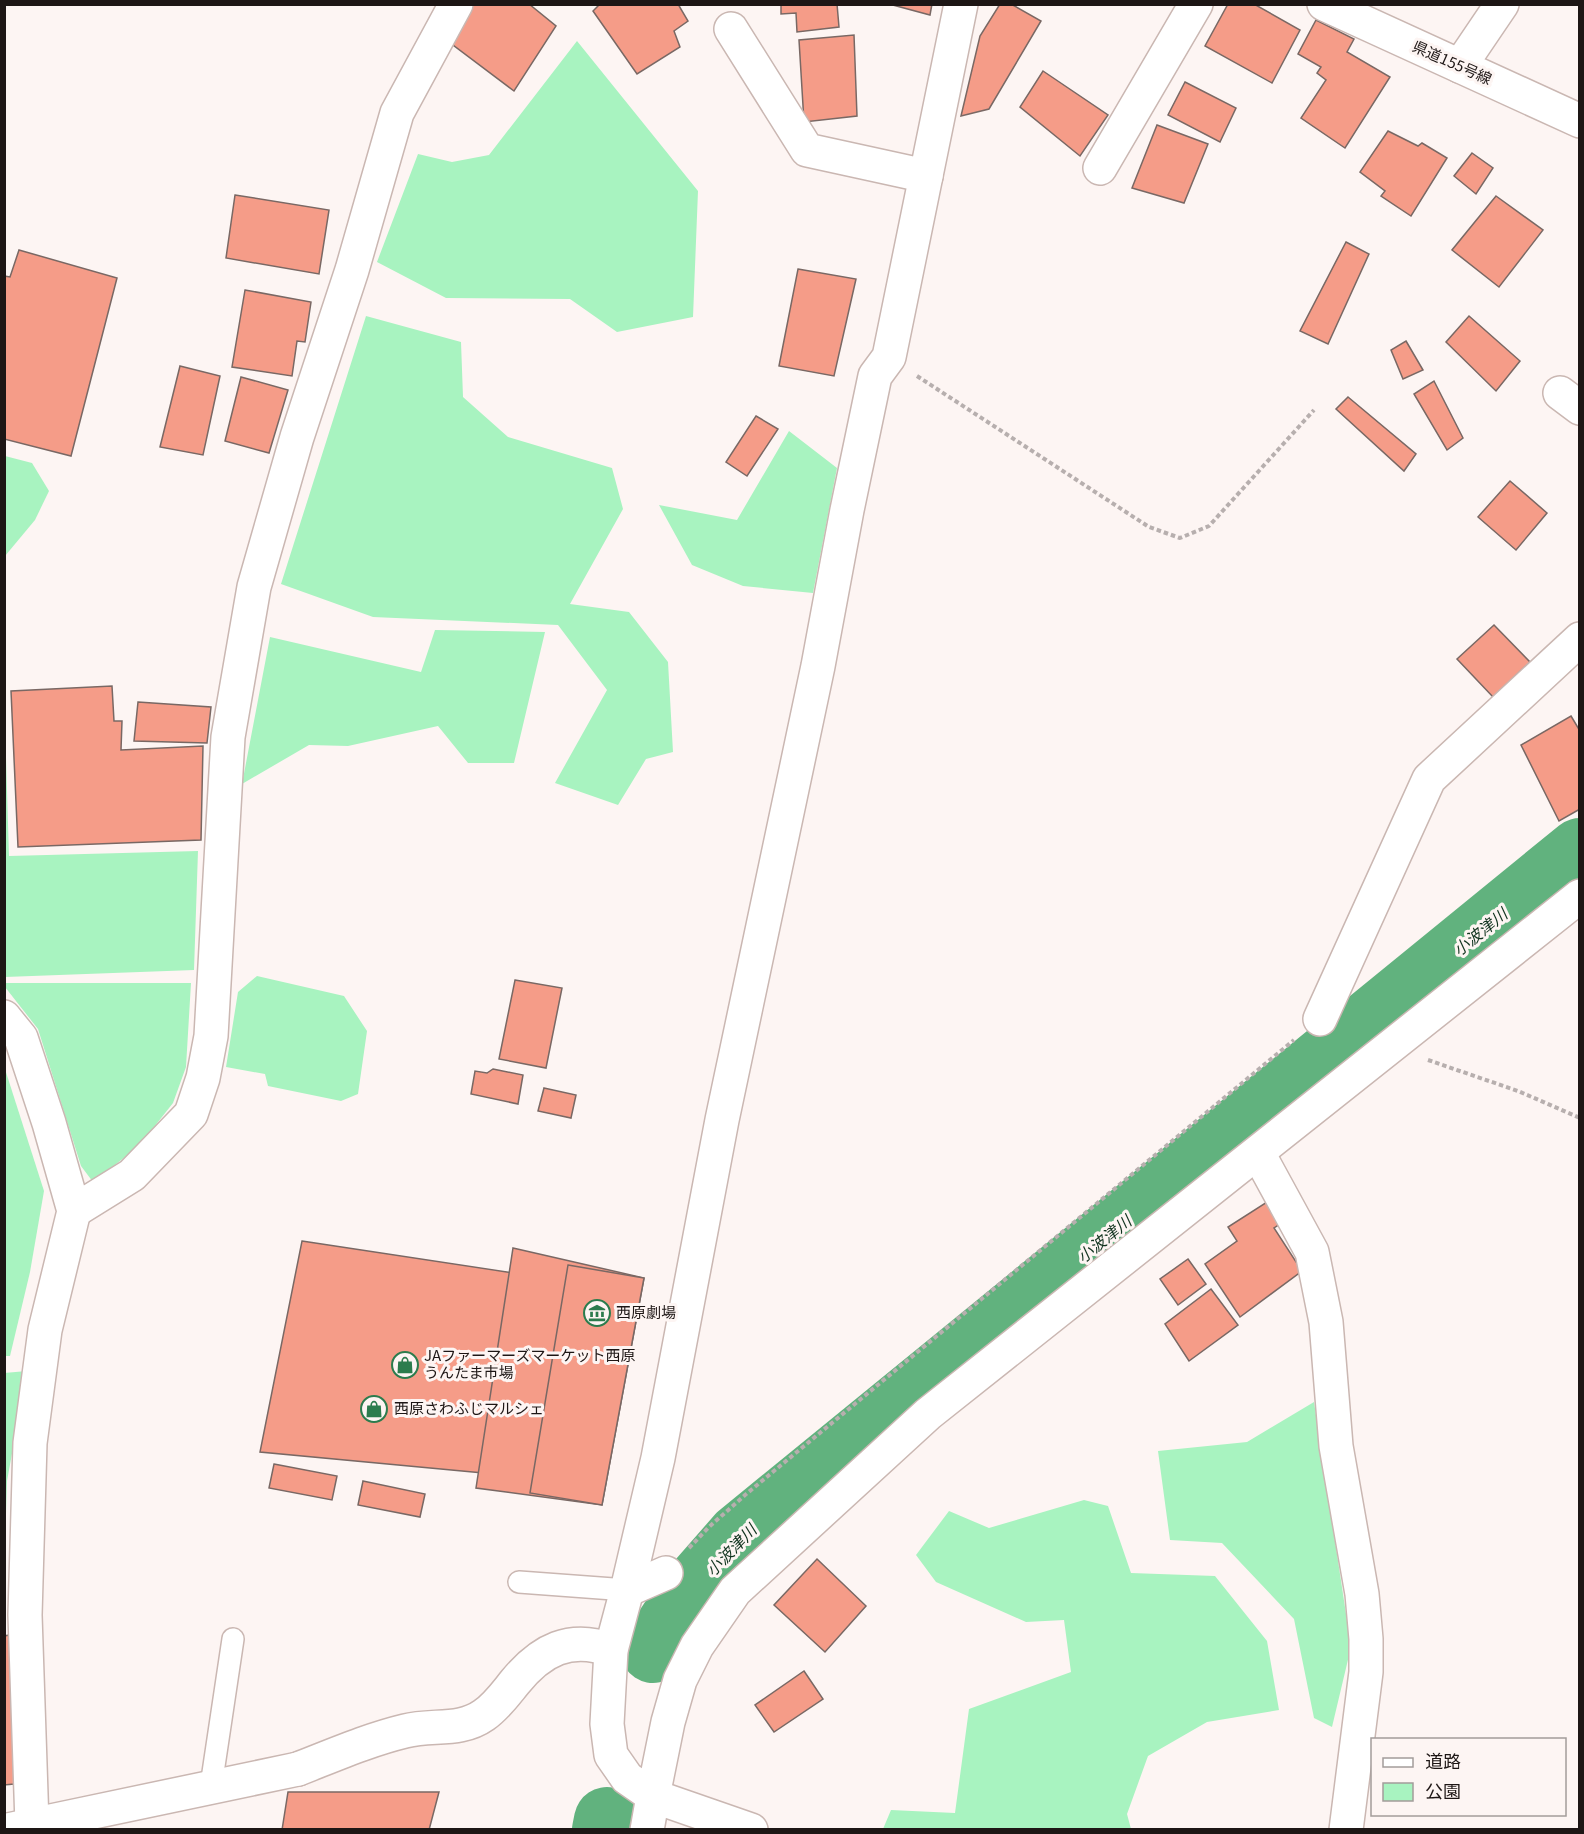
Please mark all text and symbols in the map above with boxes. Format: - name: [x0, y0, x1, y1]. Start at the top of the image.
- street label: 県道155号線: [1410, 35, 1496, 89]
- water label: 小波津川: [1447, 901, 1513, 961]
- water label: 小波津川: [1071, 1208, 1137, 1268]
- museum icon: 西原劇場: [582, 1298, 612, 1328]
- place label: 西原劇場: [616, 1301, 676, 1322]
- place label: JAファーマーズマーケット西原 うんたま市場: [424, 1344, 635, 1382]
- shop icon: JAファーマーズマーケット西原 うんたま市場: [390, 1350, 420, 1380]
- shop icon: 西原さわふじマルシェ: [359, 1394, 389, 1424]
- place label: 西原さわふじマルシェ: [394, 1397, 544, 1418]
- water label: 小波津川: [699, 1517, 763, 1581]
- legend: [1371, 1738, 1566, 1816]
- text: 道路: [1425, 1747, 1461, 1773]
- text: 公園: [1425, 1777, 1461, 1803]

